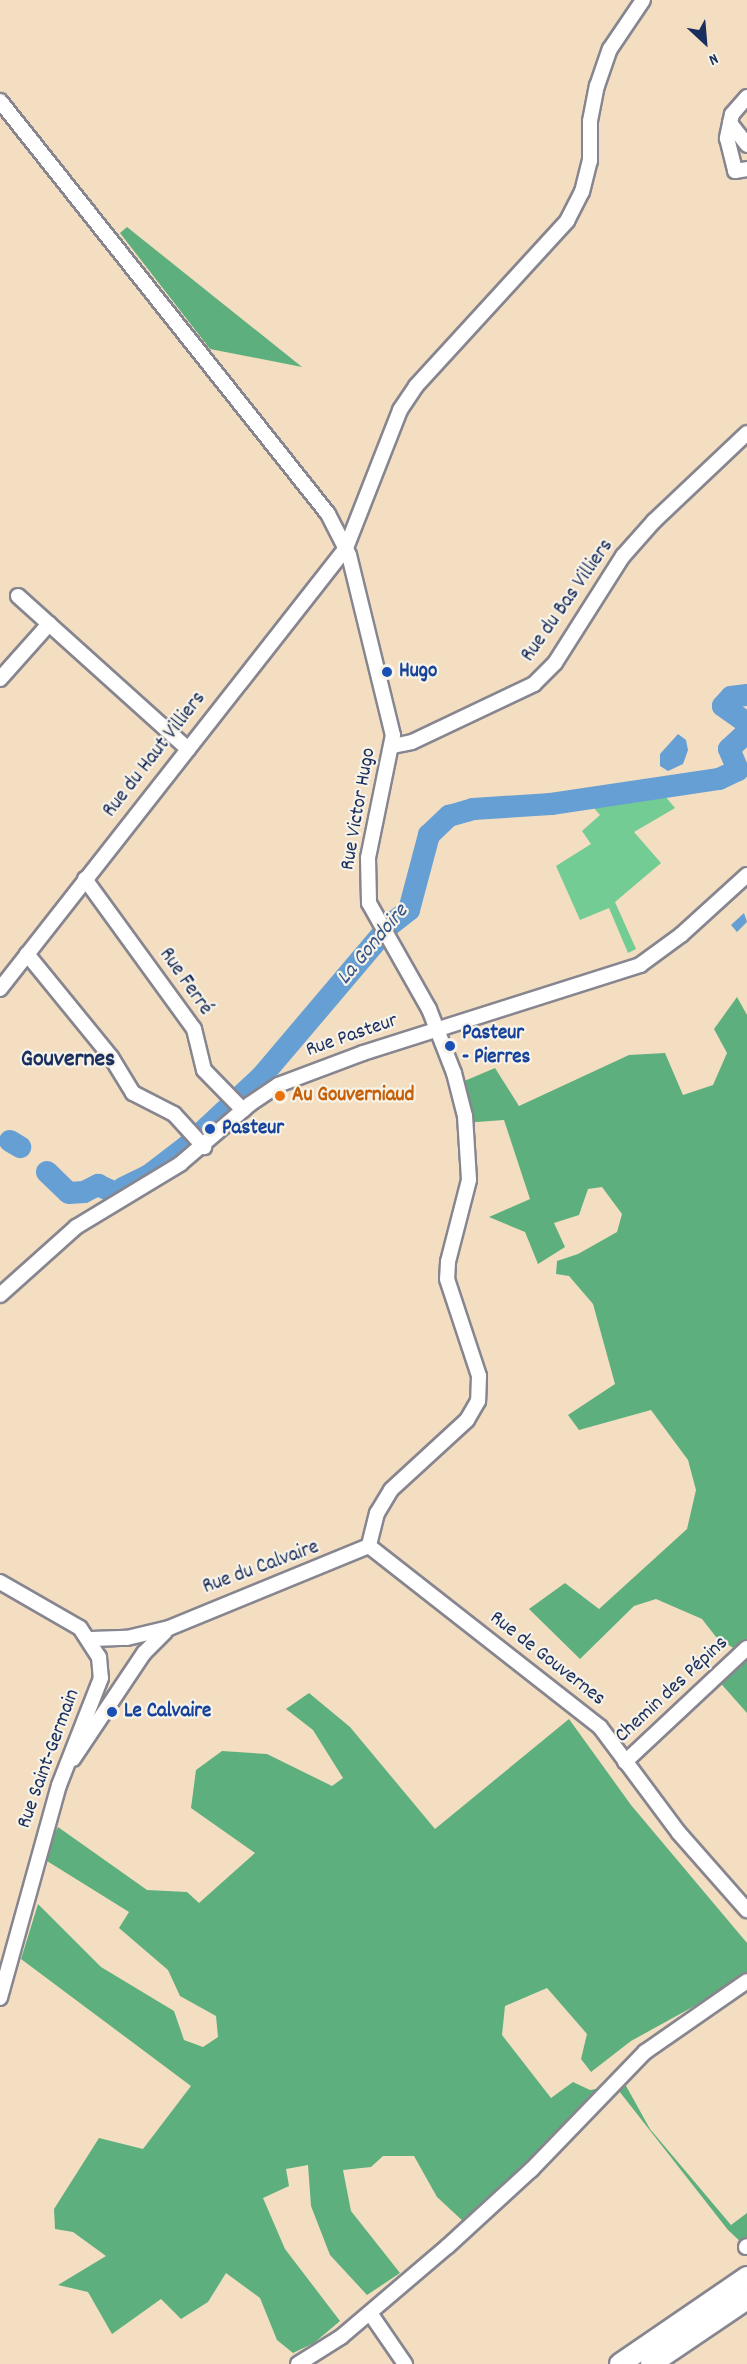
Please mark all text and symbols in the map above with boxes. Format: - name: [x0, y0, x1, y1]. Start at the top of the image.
- north arrow: [675, 12, 735, 72]
- text: N: [705, 47, 722, 71]
- street label: Rue du Bas Villiers: [516, 535, 620, 667]
- place label: Hugo: [399, 659, 437, 685]
- marker: Hugo: [380, 665, 394, 679]
- street label: Rue du Haut Villiers: [98, 687, 212, 823]
- street label: Rue Victor Hugo: [336, 746, 382, 872]
- water label: La Gondoire: [332, 899, 414, 991]
- street label: Rue Ferré: [153, 943, 217, 1021]
- street label: Rue Pasteur: [303, 1009, 401, 1063]
- place label: Pasteur - Pierres: [462, 1021, 530, 1071]
- marker: Pasteur - Pierres: [443, 1039, 457, 1053]
- district label: Gouvernes: [21, 1047, 115, 1075]
- place label: Au Gouverniaud: [292, 1083, 414, 1109]
- marker: Au Gouverniaud: [273, 1089, 287, 1103]
- place label: Pasteur: [222, 1116, 284, 1142]
- marker: Pasteur: [203, 1122, 217, 1136]
- street label: Rue du Calvaire: [199, 1535, 323, 1601]
- street label: Rue de Gouvernes: [484, 1606, 610, 1712]
- street label: Chemin des Pépins: [610, 1631, 734, 1749]
- street label: Rue Saint-Germain: [12, 1686, 86, 1832]
- place label: Le Calvaire: [124, 1699, 211, 1725]
- marker: Le Calvaire: [105, 1705, 119, 1719]

